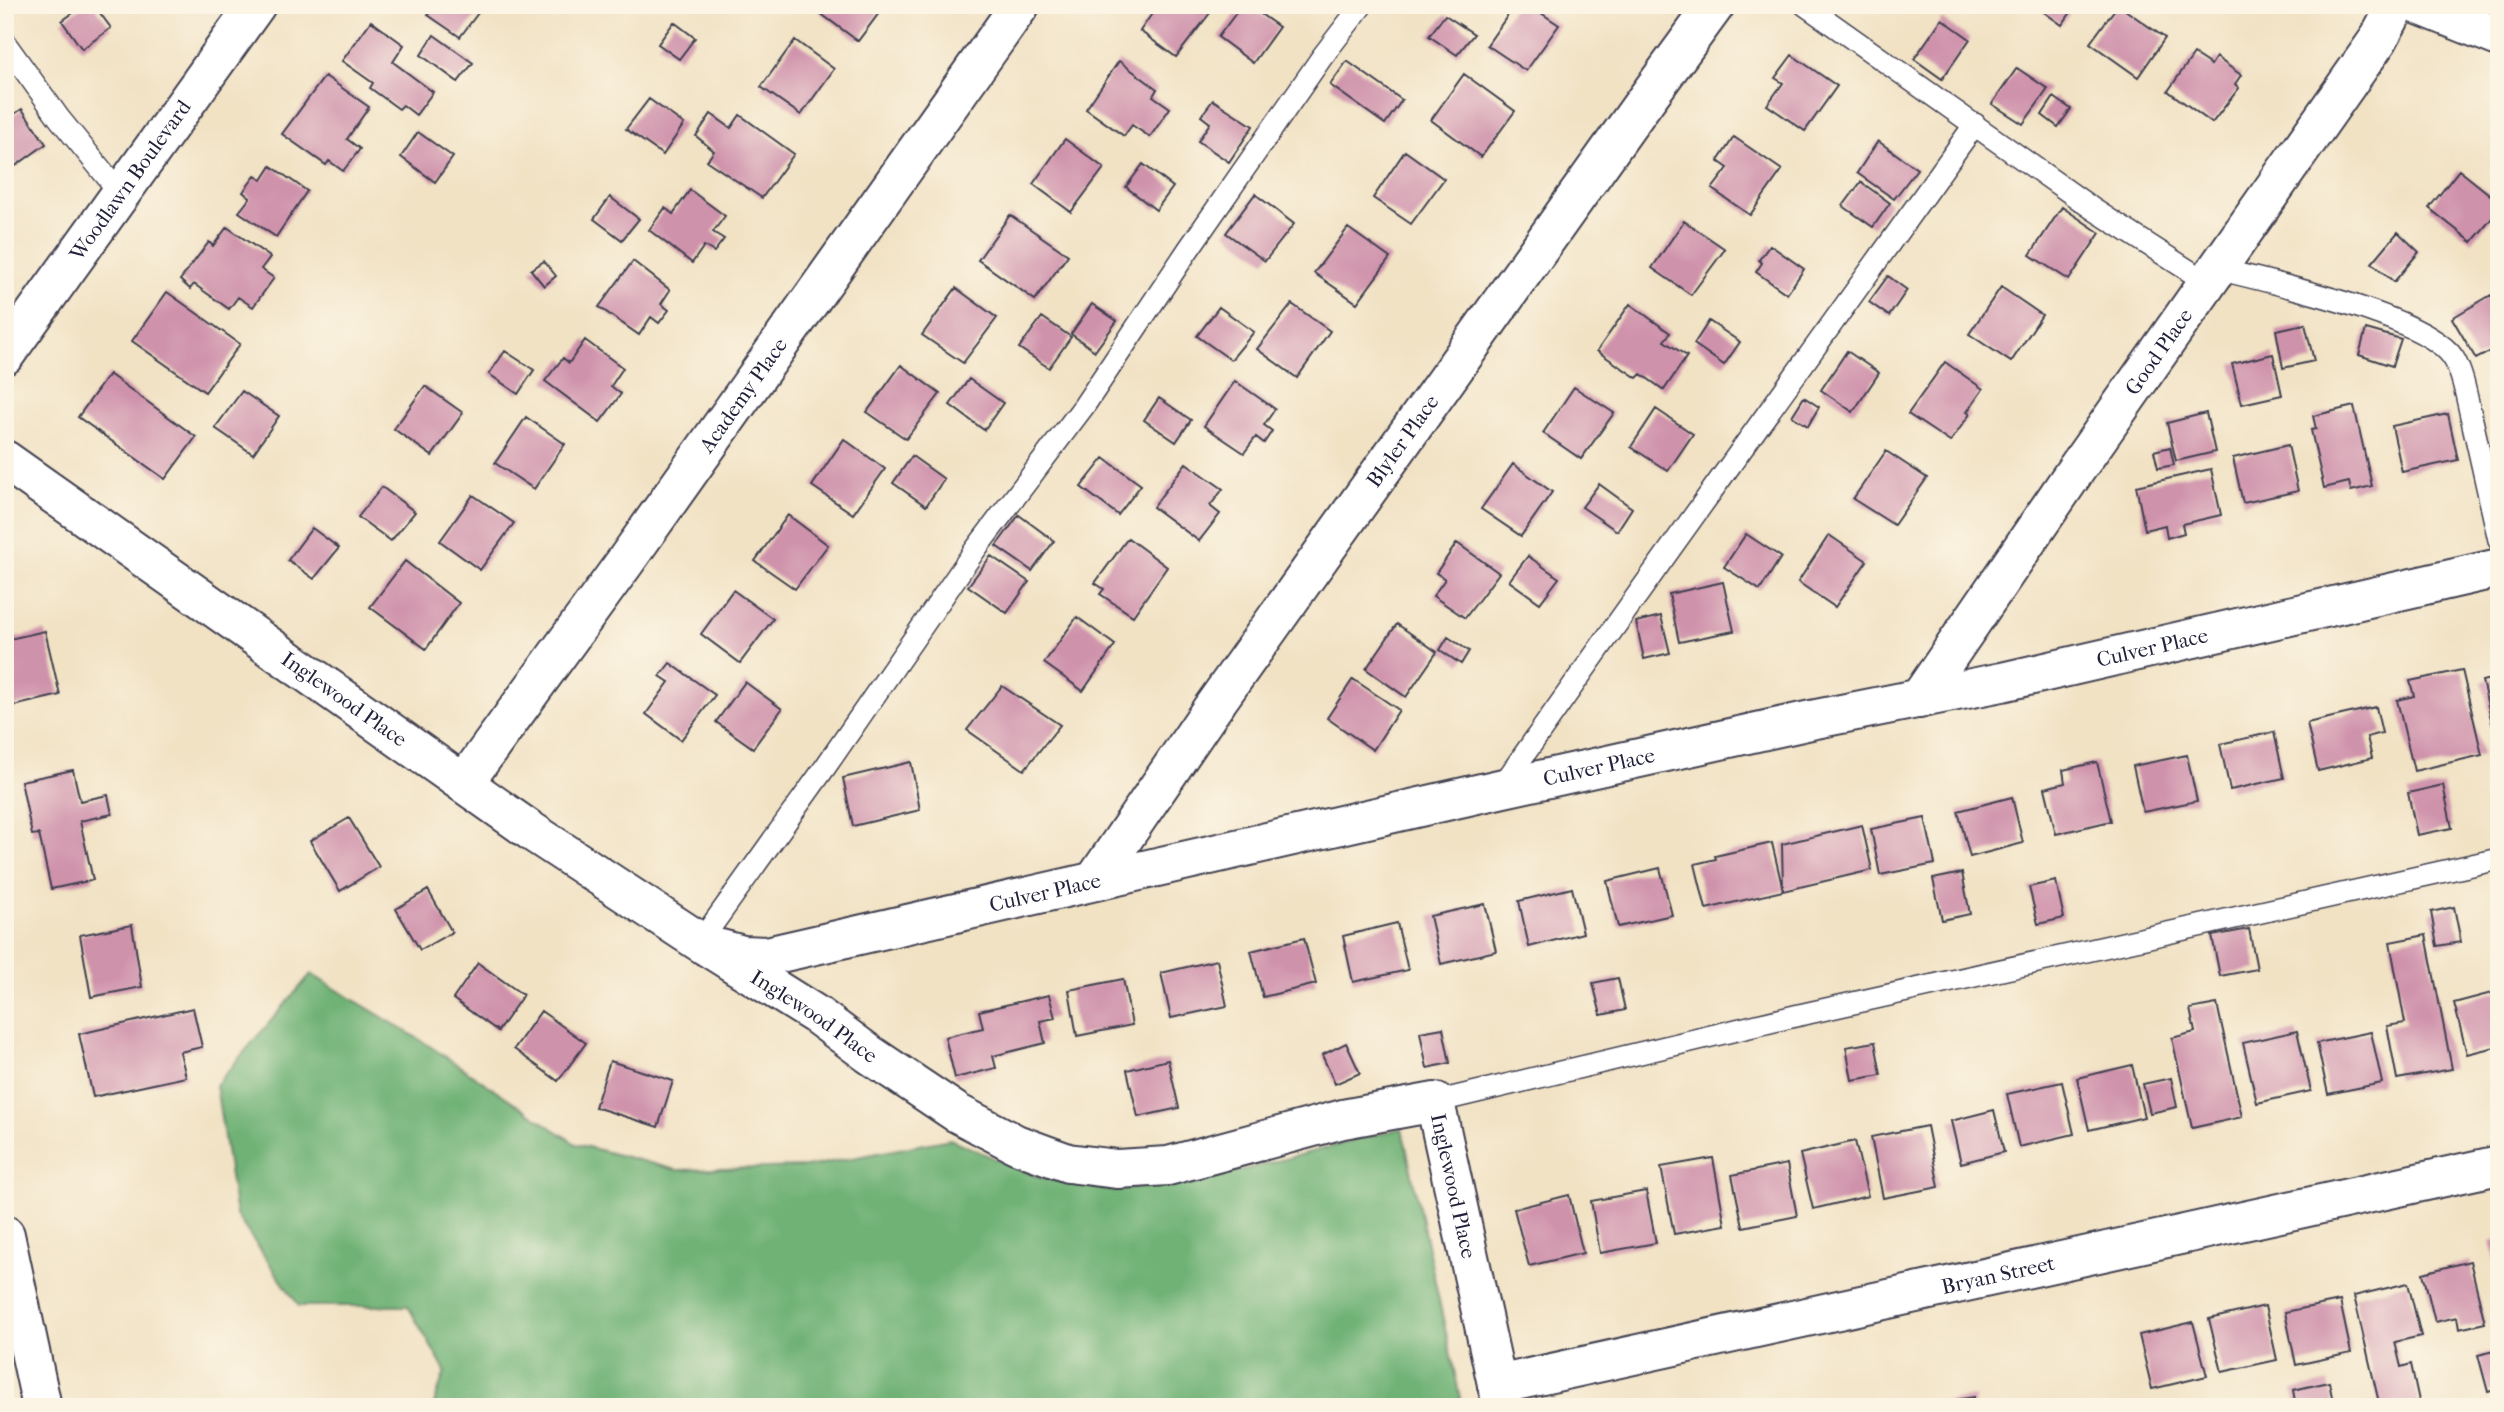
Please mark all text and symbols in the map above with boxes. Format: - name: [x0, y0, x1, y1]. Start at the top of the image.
- street label: Woodlawn Boulevard: [64, 95, 196, 266]
- street label: Good Place: [2120, 304, 2197, 400]
- street label: Academy Place: [694, 333, 792, 458]
- street label: Blyler Place: [1362, 390, 1444, 492]
- street label: Culver Place: [2094, 623, 2210, 672]
- street label: Inglewood Place: [277, 647, 411, 752]
- street label: Culver Place: [1541, 743, 1657, 791]
- street label: Culver Place: [987, 868, 1103, 917]
- street label: Inglewood Place: [746, 965, 882, 1068]
- street label: Inglewood Place: [1426, 1111, 1481, 1261]
- street label: Bryan Street: [1939, 1251, 2058, 1299]

